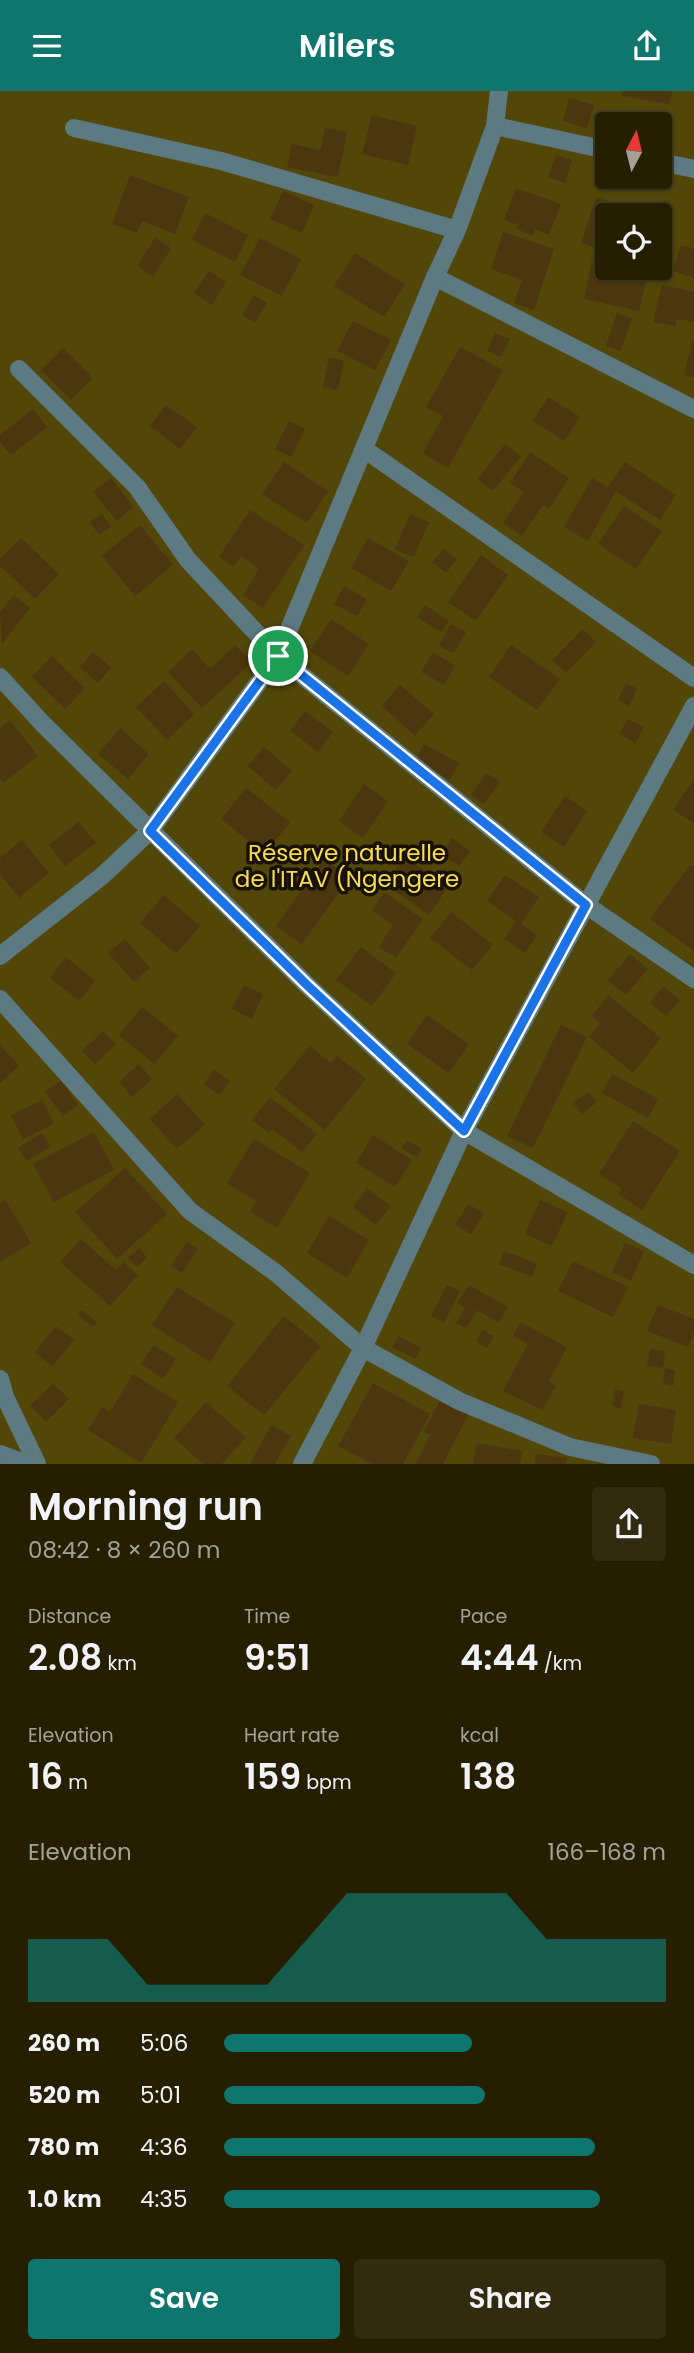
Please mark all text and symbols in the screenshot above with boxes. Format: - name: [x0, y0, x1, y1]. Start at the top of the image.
- text: Milers: [299, 23, 395, 68]
- icon: menu: [28, 27, 66, 65]
- icon: share: [628, 27, 666, 65]
- north arrow: [595, 112, 672, 189]
- map controls: [595, 112, 672, 280]
- button: locate: [595, 203, 672, 280]
- pin: [248, 626, 308, 686]
- icon: arrive: [259, 637, 297, 675]
- park label: Réserve naturelle de l'ITAV (Ngengere: [235, 837, 459, 895]
- text: Morning run: [28, 1480, 263, 1533]
- button: share: [592, 1487, 666, 1561]
- text: 08:42 · 8 × 260 m: [28, 1534, 220, 1566]
- text: Distance: [28, 1603, 111, 1630]
- text: Time: [244, 1603, 290, 1630]
- text: Pace: [460, 1603, 507, 1630]
- text: 2.08: [28, 1633, 102, 1682]
- text: 9:51: [244, 1633, 310, 1682]
- text: 4:44: [460, 1633, 539, 1682]
- text: km: [102, 1650, 137, 1677]
- text: /km: [539, 1650, 582, 1677]
- text: Elevation: [28, 1722, 114, 1749]
- text: Heart rate: [244, 1722, 339, 1749]
- text: kcal: [460, 1722, 499, 1749]
- text: 16: [28, 1752, 63, 1801]
- text: 159: [244, 1752, 301, 1801]
- text: 138: [460, 1752, 516, 1801]
- text: m: [63, 1769, 88, 1796]
- text: bpm: [301, 1769, 351, 1796]
- text: Elevation: [28, 1836, 132, 1868]
- text: 166–168 m: [548, 1836, 666, 1868]
- text: 260 m: [28, 2027, 100, 2059]
- text: 5:06: [140, 2027, 188, 2059]
- text: 520 m: [28, 2079, 100, 2111]
- text: 5:01: [140, 2079, 181, 2111]
- text: 780 m: [28, 2131, 99, 2163]
- text: 4:36: [140, 2131, 188, 2163]
- text: 1.0 km: [28, 2183, 102, 2215]
- text: 4:35: [140, 2183, 187, 2215]
- button: Save: [28, 2259, 340, 2339]
- button: Share: [354, 2259, 666, 2339]

